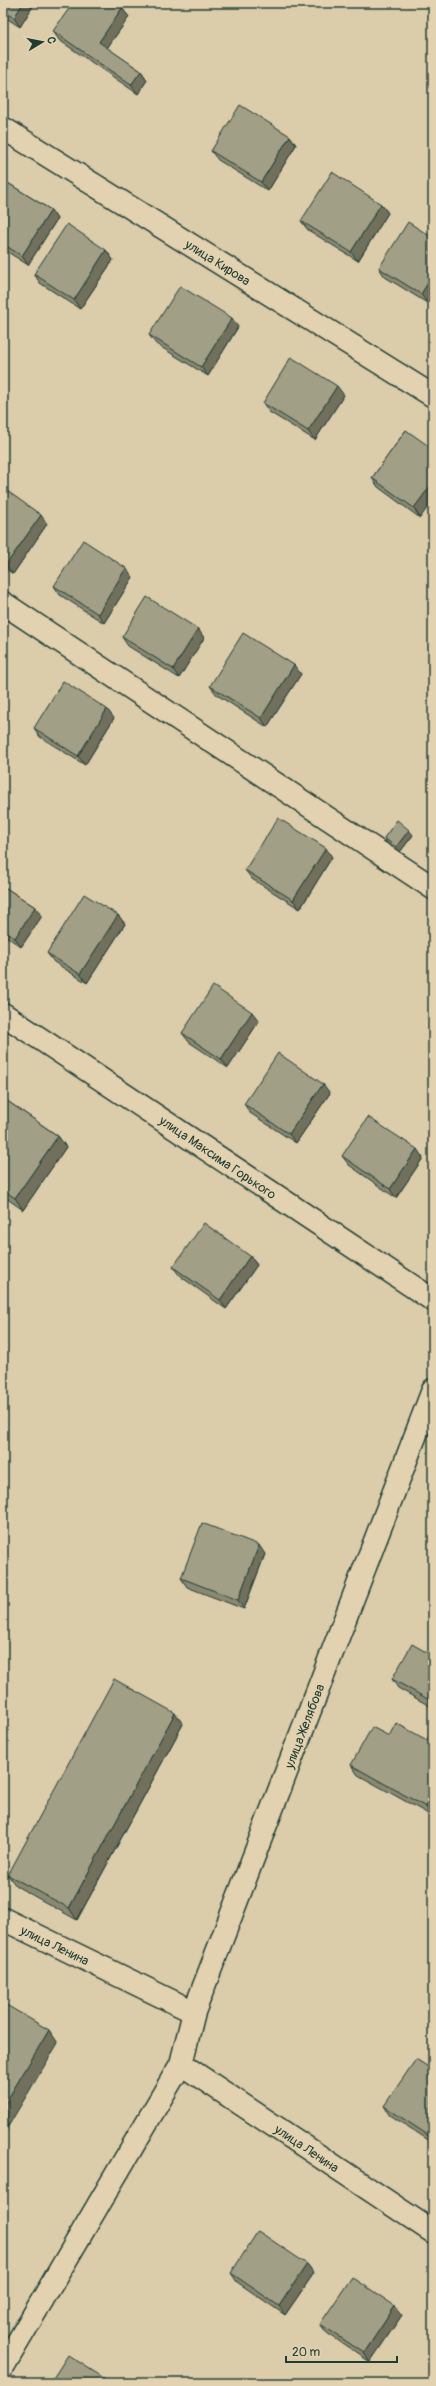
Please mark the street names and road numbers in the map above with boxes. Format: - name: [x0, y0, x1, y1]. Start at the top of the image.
- street label: улица Кирова: [181, 236, 253, 289]
- street label: улица Максима Горького: [155, 1112, 279, 1203]
- street label: улица Желябова: [281, 1682, 328, 1772]
- street label: улица Ленина: [17, 1922, 91, 1969]
- street label: улица Ленина: [270, 2121, 342, 2176]

